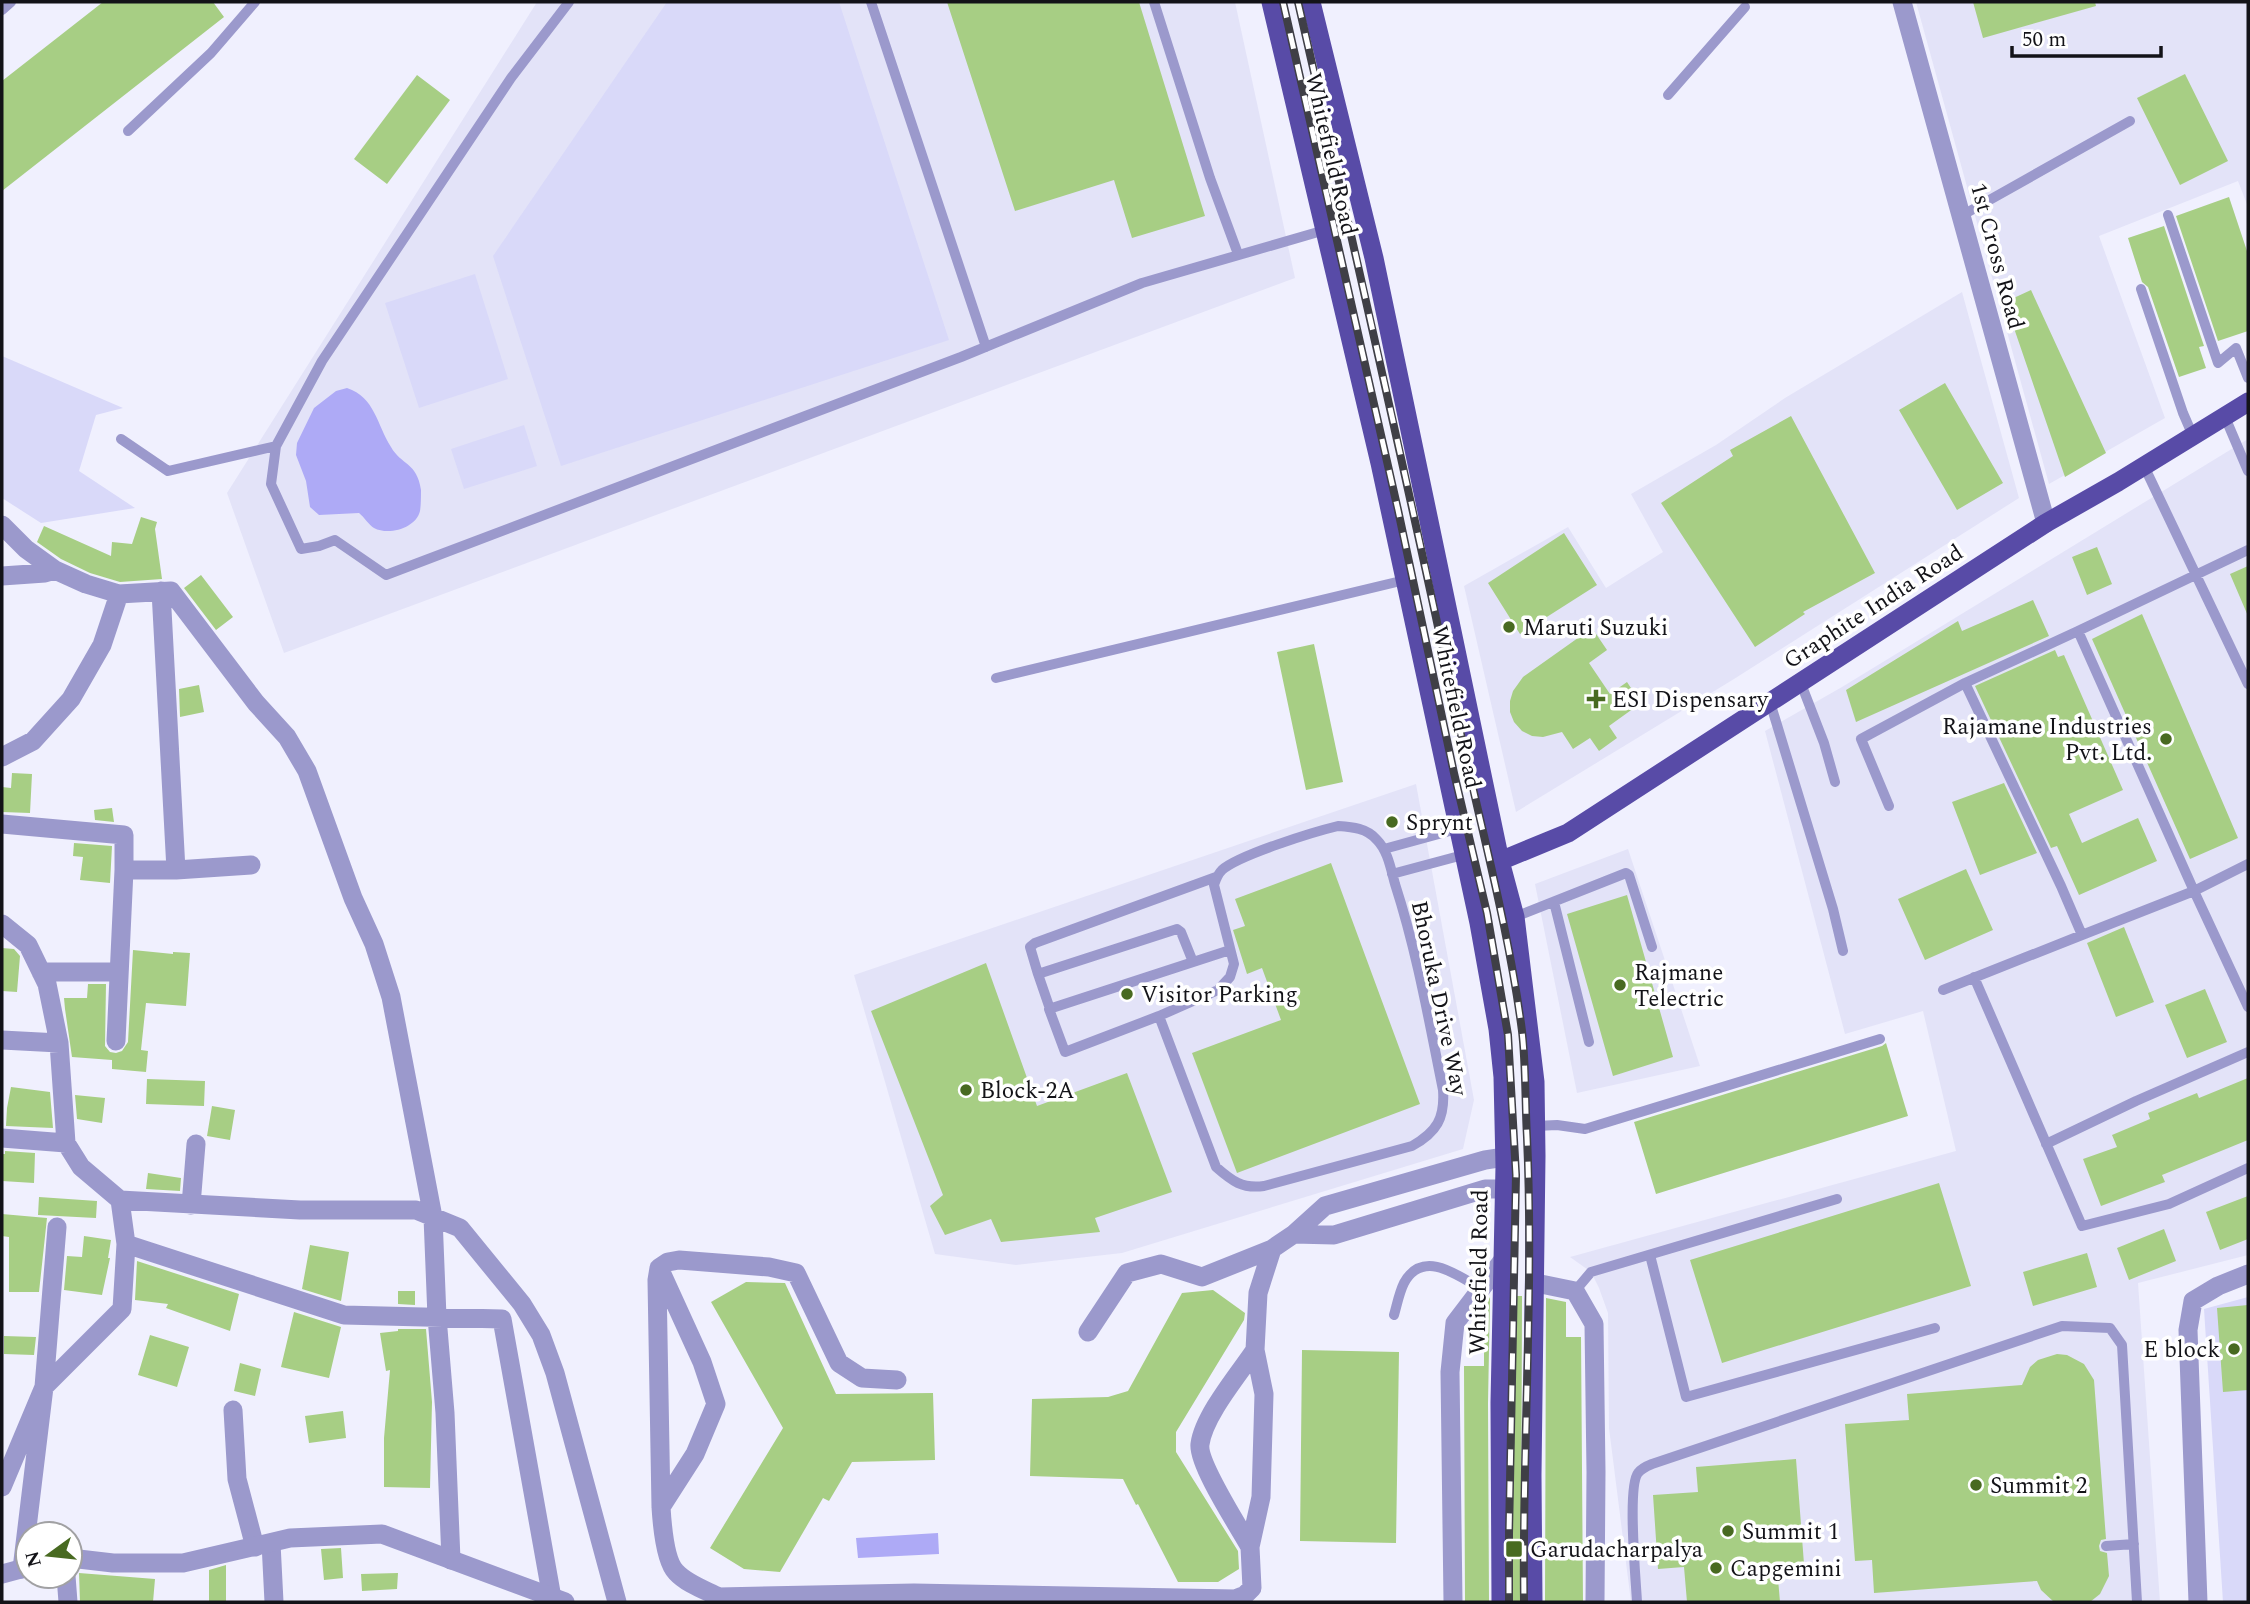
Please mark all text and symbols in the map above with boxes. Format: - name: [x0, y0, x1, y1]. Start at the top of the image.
- scale bar: [2012, 14, 2161, 58]
- text: 50 m: [2022, 24, 2066, 56]
- street label: Whitefield Road: [1295, 70, 1366, 239]
- street label: 1st Cross Road: [1960, 179, 2033, 334]
- street label: Graphite India Road: [1777, 536, 1971, 679]
- place label: Maruti Suzuki: [1523, 611, 1668, 646]
- marker: Maruti Suzuki: [1501, 619, 1517, 635]
- street label: Whitefield Road: [1421, 623, 1490, 792]
- place label: ESI Dispensary: [1612, 683, 1769, 718]
- marker: ESI Dispensary: [1586, 689, 1606, 709]
- place label: Rajamane Industries Pvt. Ltd.: [1942, 710, 2152, 771]
- marker: Rajamane Industries Pvt. Ltd.: [2158, 731, 2174, 747]
- place label: Sprynt: [1406, 806, 1473, 841]
- marker: Sprynt: [1384, 814, 1400, 830]
- street label: Bhoruka Drive Way: [1401, 898, 1476, 1100]
- place label: Rajmane Telectric: [1634, 956, 1724, 1017]
- marker: Rajmane Telectric: [1612, 977, 1628, 993]
- place label: Visitor Parking: [1141, 978, 1298, 1013]
- marker: Visitor Parking: [1119, 986, 1135, 1002]
- place label: Block-2A: [980, 1074, 1075, 1109]
- marker: Block-2A: [958, 1082, 974, 1098]
- street label: Whitefield Road: [1461, 1189, 1498, 1355]
- place label: E block: [2143, 1333, 2220, 1368]
- marker: E block: [2226, 1341, 2242, 1357]
- place label: Summit 2: [1990, 1469, 2087, 1504]
- marker: Summit 2: [1968, 1477, 1984, 1493]
- place label: Summit 1: [1742, 1515, 1839, 1550]
- north arrow: [14, 1520, 84, 1590]
- marker: Summit 1: [1720, 1523, 1736, 1539]
- place label: Garudacharpalya: [1530, 1533, 1703, 1568]
- marker: Garudacharpalya: [1504, 1539, 1524, 1559]
- text: N: [18, 1548, 50, 1570]
- place label: Capgemini: [1730, 1552, 1842, 1587]
- marker: Capgemini: [1708, 1560, 1724, 1576]

